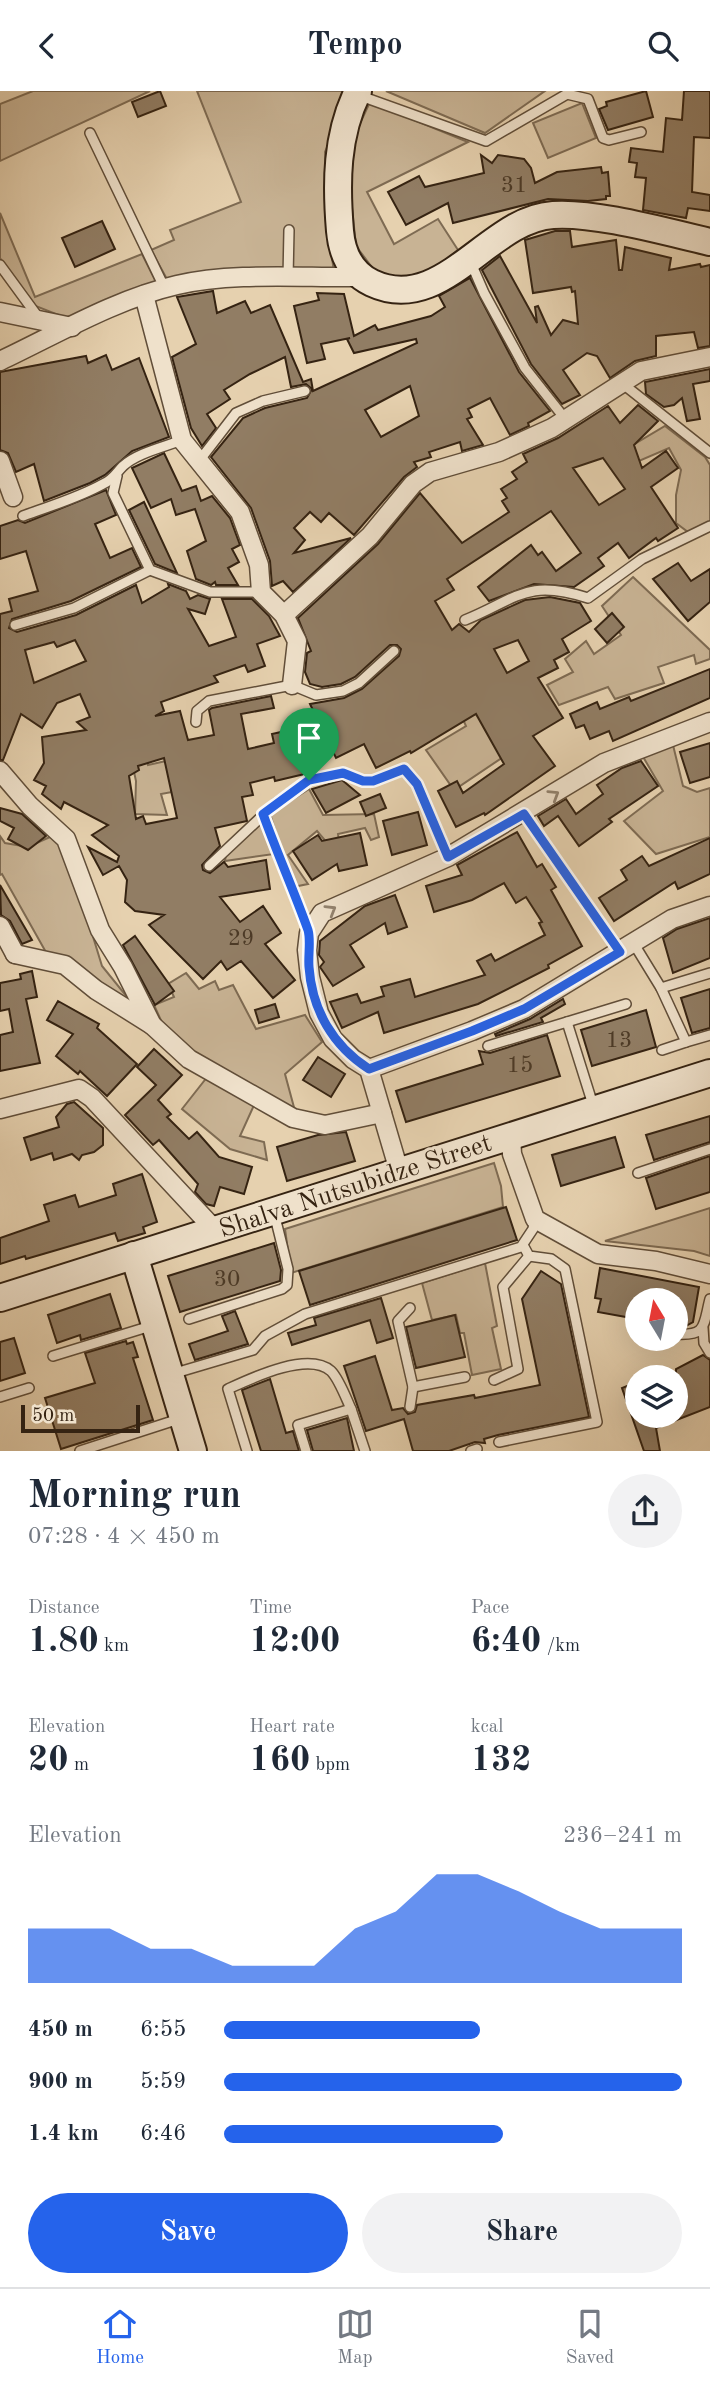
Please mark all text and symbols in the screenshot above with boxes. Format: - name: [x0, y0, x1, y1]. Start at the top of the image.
- icon: back: [28, 27, 66, 65]
- icon: search: [644, 27, 682, 65]
- text: Tempo: [307, 30, 403, 62]
- house number: 31: [501, 174, 527, 197]
- pin: [279, 708, 339, 780]
- icon: arrive: [290, 719, 328, 757]
- one-way arrow: [547, 790, 560, 803]
- one-way arrow: [323, 905, 336, 918]
- house number: 29: [228, 927, 254, 950]
- house number: 13: [606, 1029, 632, 1052]
- house number: 15: [507, 1054, 533, 1077]
- street label: Shalva Nutsubidze Street: [216, 1131, 495, 1243]
- house number: 30: [214, 1268, 240, 1291]
- north arrow: [625, 1288, 688, 1351]
- map controls: [625, 1288, 688, 1428]
- button: layers: [625, 1365, 688, 1428]
- scale bar: [21, 1401, 140, 1433]
- text: 50 m: [32, 1407, 74, 1426]
- button: share: [608, 1474, 682, 1548]
- text: Morning run: [28, 1478, 241, 1516]
- text: 07:28 · 4 × 450 m: [28, 1525, 220, 1548]
- text: Distance: [28, 1599, 100, 1618]
- text: Time: [249, 1599, 292, 1618]
- text: Pace: [471, 1599, 509, 1618]
- text: 1.80: [28, 1624, 99, 1659]
- text: 12:00: [249, 1624, 340, 1659]
- text: 6:40: [471, 1624, 541, 1659]
- text: km: [99, 1637, 129, 1656]
- text: /km: [541, 1637, 580, 1656]
- text: Elevation: [28, 1718, 105, 1737]
- text: Heart rate: [249, 1718, 335, 1737]
- text: kcal: [471, 1718, 503, 1737]
- text: 20: [28, 1743, 69, 1778]
- text: 160: [249, 1743, 310, 1778]
- text: 132: [471, 1743, 532, 1778]
- text: m: [69, 1756, 89, 1775]
- text: bpm: [310, 1756, 350, 1775]
- text: Elevation: [28, 1824, 122, 1847]
- text: 236–241 m: [563, 1824, 682, 1847]
- text: 450 m: [28, 2018, 93, 2041]
- text: 6:55: [140, 2018, 186, 2041]
- text: 900 m: [28, 2070, 93, 2093]
- text: 5:59: [140, 2070, 186, 2093]
- text: 1.4 km: [28, 2122, 99, 2145]
- text: 6:46: [140, 2122, 186, 2145]
- button: Save: [28, 2193, 348, 2273]
- button: Share: [362, 2193, 682, 2273]
- tab: Home: [96, 2305, 144, 2370]
- tab: Map: [336, 2305, 374, 2370]
- tab: Saved: [566, 2305, 614, 2370]

